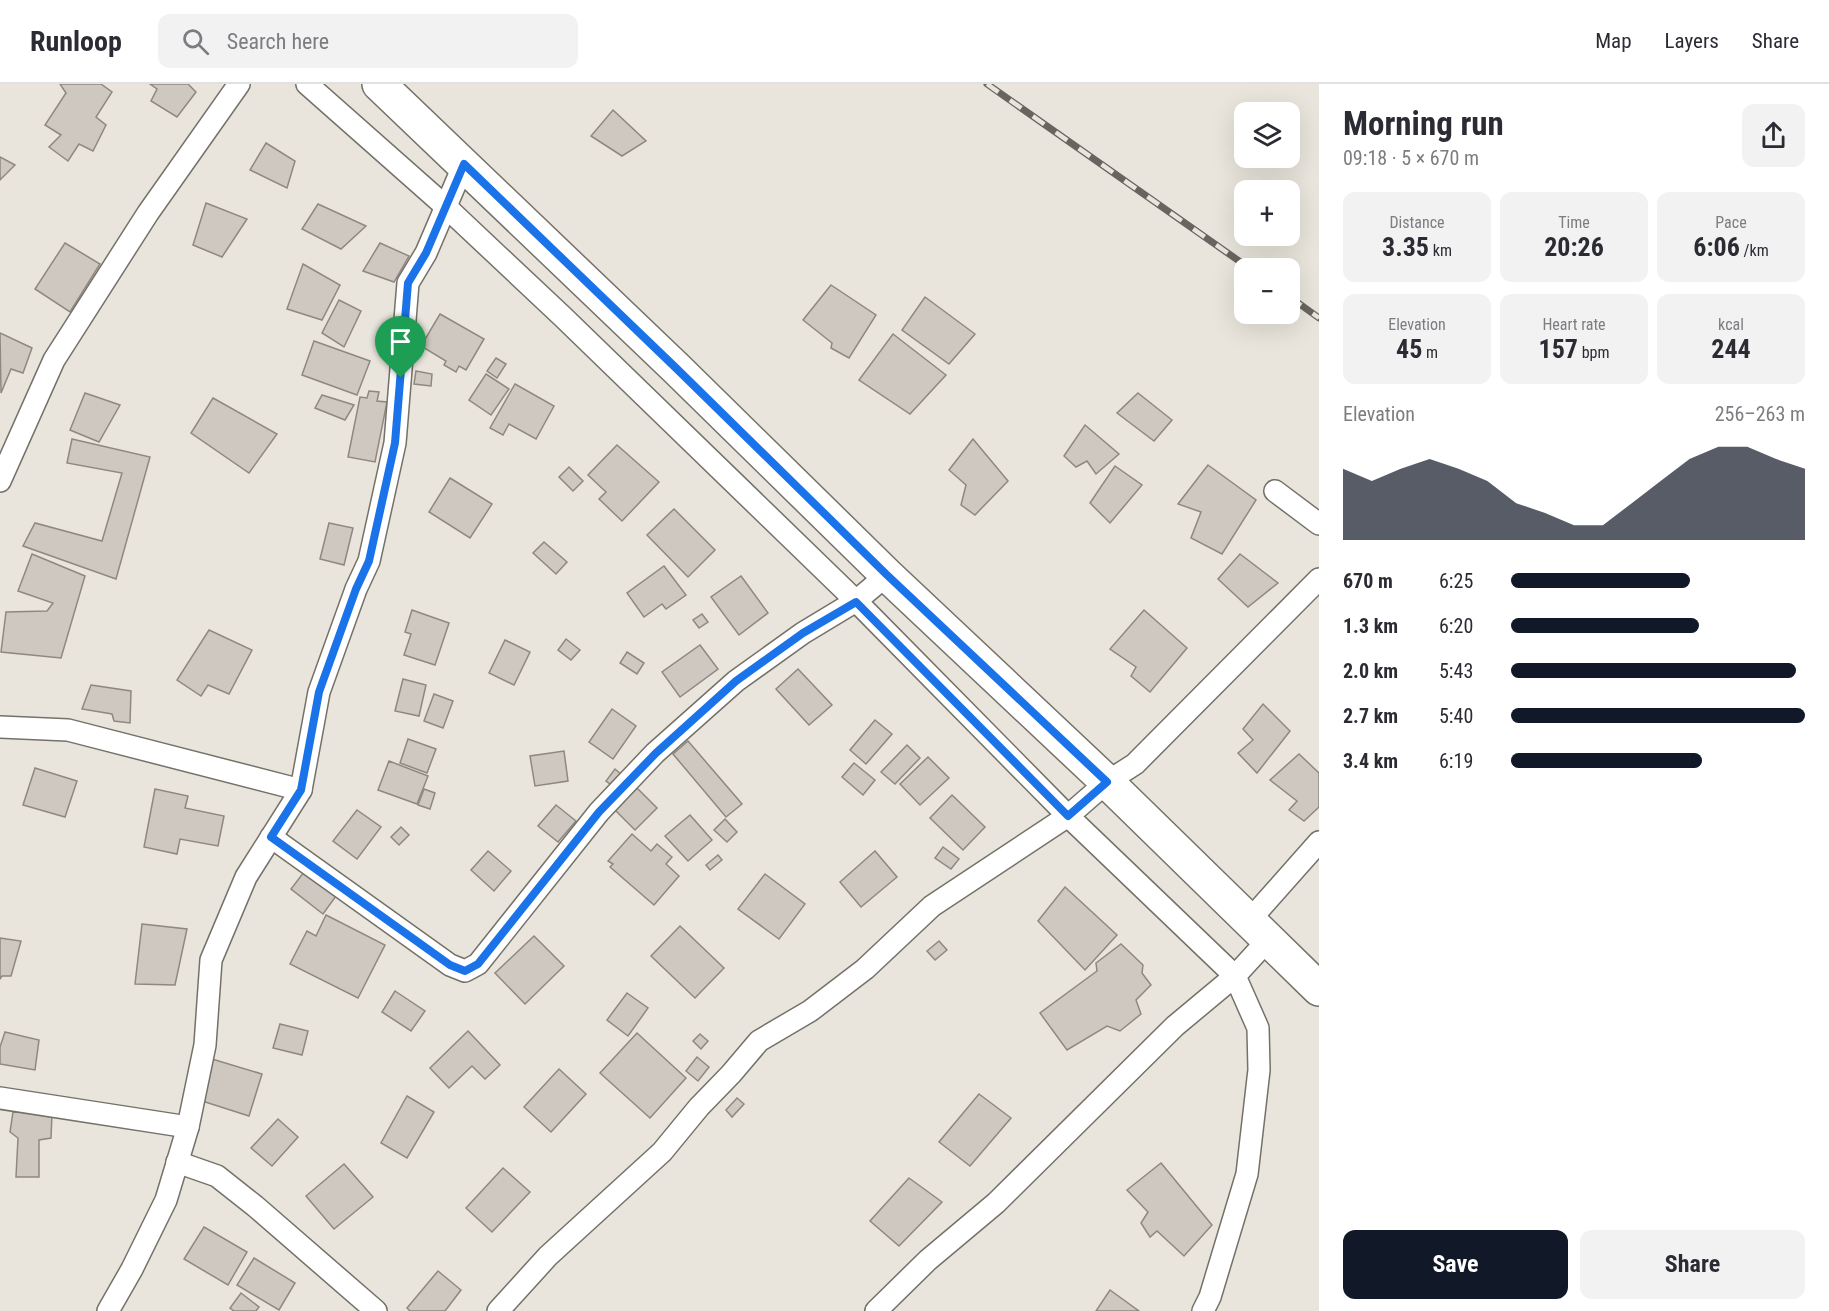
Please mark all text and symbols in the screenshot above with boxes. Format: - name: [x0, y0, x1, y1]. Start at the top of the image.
- search box: [158, 14, 578, 68]
- text: Runloop: [30, 25, 122, 58]
- icon: search: [179, 25, 212, 58]
- text: Search here: [227, 29, 329, 54]
- text: Map: [1595, 29, 1632, 53]
- text: Layers: [1665, 29, 1719, 53]
- text: Share: [1752, 29, 1799, 53]
- map controls: [1234, 102, 1300, 324]
- button: layers: [1234, 102, 1300, 168]
- text: Morning run: [1343, 104, 1504, 143]
- button: share: [1742, 104, 1805, 167]
- text: 09:18 · 5 × 670 m: [1343, 146, 1479, 170]
- button: +: [1234, 180, 1300, 246]
- text: Distance: [1389, 213, 1445, 232]
- text: Time: [1558, 213, 1590, 232]
- text: Pace: [1715, 213, 1747, 232]
- text: 3.35: [1382, 232, 1429, 262]
- text: 20:26: [1544, 232, 1604, 262]
- text: 6:06: [1693, 232, 1740, 262]
- text: km: [1429, 241, 1452, 260]
- text: /km: [1740, 241, 1769, 260]
- button: −: [1234, 258, 1300, 324]
- text: Elevation: [1388, 315, 1446, 334]
- text: Heart rate: [1542, 315, 1606, 334]
- text: kcal: [1718, 315, 1744, 334]
- pin: [375, 316, 426, 378]
- icon: arrive: [384, 325, 417, 358]
- text: 45: [1396, 334, 1422, 364]
- text: 157: [1539, 334, 1578, 364]
- text: 244: [1711, 334, 1751, 364]
- text: m: [1422, 343, 1438, 362]
- text: bpm: [1578, 343, 1609, 362]
- text: Elevation: [1343, 402, 1415, 426]
- text: 256–263 m: [1715, 402, 1805, 426]
- text: 670 m: [1343, 569, 1393, 593]
- text: 6:25: [1439, 569, 1473, 593]
- text: 1.3 km: [1343, 614, 1398, 638]
- text: 6:20: [1439, 614, 1473, 638]
- text: 2.0 km: [1343, 659, 1398, 683]
- text: 5:43: [1439, 659, 1473, 683]
- text: 2.7 km: [1343, 704, 1398, 728]
- text: 5:40: [1439, 704, 1473, 728]
- text: 3.4 km: [1343, 749, 1398, 773]
- text: 6:19: [1439, 749, 1473, 773]
- button: Save: [1343, 1230, 1568, 1299]
- button: Share: [1580, 1230, 1805, 1299]

